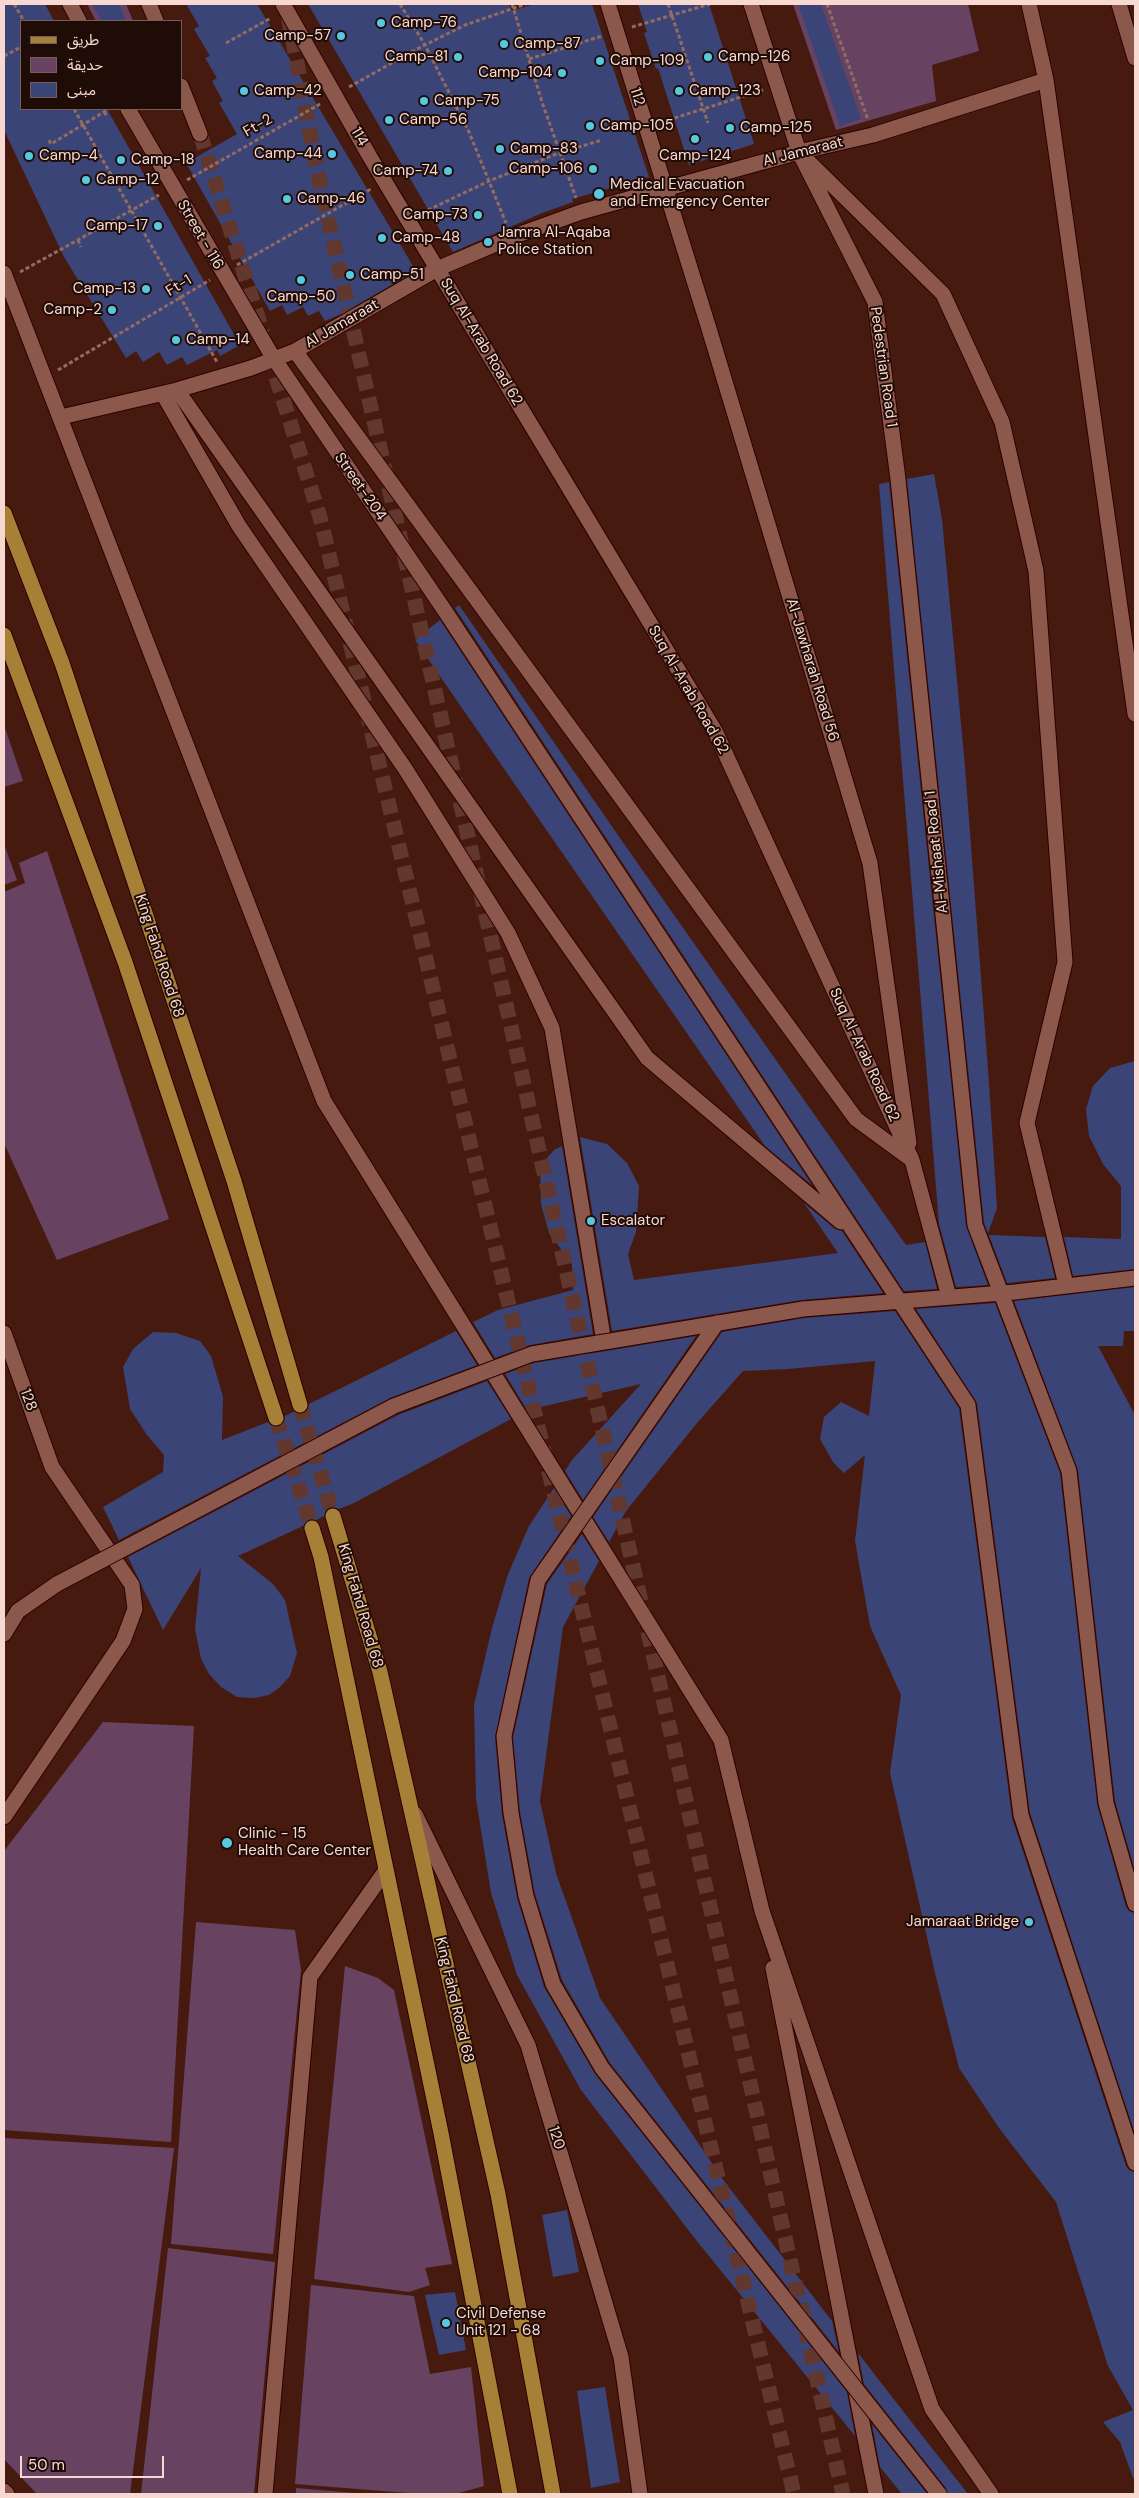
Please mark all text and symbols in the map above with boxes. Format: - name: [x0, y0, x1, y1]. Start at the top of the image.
- place label: Camp-76: [391, 14, 457, 32]
- marker: Camp-76: [375, 17, 387, 29]
- legend: [20, 20, 182, 110]
- place label: Camp-57: [264, 27, 331, 45]
- text: طريق: [67, 30, 99, 50]
- marker: Camp-57: [335, 30, 347, 42]
- place label: Camp-87: [514, 35, 581, 53]
- marker: Camp-87: [498, 38, 510, 50]
- place label: Camp-81: [385, 48, 448, 66]
- place label: Camp-126: [718, 48, 791, 66]
- marker: Camp-81: [452, 51, 464, 63]
- marker: Camp-126: [702, 51, 714, 63]
- place label: Camp-109: [610, 52, 684, 70]
- text: حديقة: [67, 55, 103, 75]
- marker: Camp-109: [594, 55, 606, 67]
- place label: Camp-104: [478, 64, 552, 82]
- marker: Camp-104: [556, 67, 568, 79]
- text: مبنى: [67, 80, 96, 100]
- place label: Camp-42: [254, 82, 322, 100]
- place label: Camp-123: [689, 82, 761, 100]
- marker: Camp-42: [238, 85, 250, 97]
- marker: Camp-123: [673, 85, 685, 97]
- street label: 112: [626, 86, 648, 108]
- place label: Camp-75: [434, 92, 500, 110]
- marker: Camp-75: [418, 95, 430, 107]
- street label: Ft-2: [240, 111, 276, 141]
- place label: Camp-56: [399, 111, 467, 129]
- marker: Camp-56: [383, 114, 395, 126]
- place label: Camp-105: [600, 117, 674, 135]
- place label: Camp-125: [740, 119, 812, 137]
- marker: Camp-105: [584, 120, 596, 132]
- marker: Camp-125: [724, 122, 736, 134]
- street label: 114: [347, 124, 371, 150]
- marker: Camp-124: [689, 133, 701, 145]
- street label: Al Jamaraat: [761, 133, 845, 171]
- place label: Camp-83: [510, 140, 578, 158]
- marker: Camp-83: [494, 143, 506, 155]
- place label: Camp-44: [254, 145, 322, 163]
- place label: Camp-4: [39, 147, 98, 165]
- place label: Camp-124: [659, 147, 731, 165]
- marker: Camp-44: [326, 148, 338, 160]
- marker: Camp-4: [23, 150, 35, 162]
- place label: Camp-18: [131, 151, 195, 169]
- marker: Camp-18: [115, 154, 127, 166]
- place label: Camp-106: [509, 160, 583, 178]
- place label: Camp-74: [373, 162, 438, 180]
- marker: Camp-106: [587, 163, 599, 175]
- marker: Camp-74: [442, 165, 454, 177]
- place label: Camp-12: [96, 171, 159, 189]
- marker: Camp-12: [80, 174, 92, 186]
- place label: Medical Evacuation and Emergency Center: [610, 176, 770, 211]
- marker: Medical Evacuation and Emergency Center: [592, 187, 606, 201]
- place label: Camp-46: [297, 190, 365, 208]
- marker: Camp-46: [281, 193, 293, 205]
- street label: Street - 116: [173, 197, 227, 273]
- place label: Camp-73: [403, 206, 468, 224]
- marker: Camp-73: [472, 209, 484, 221]
- place label: Camp-17: [86, 217, 148, 235]
- marker: Camp-17: [152, 220, 164, 232]
- place label: Jamra Al-Aqaba Police Station: [498, 224, 610, 259]
- place label: Camp-48: [392, 229, 460, 247]
- marker: Camp-48: [376, 232, 388, 244]
- marker: Jamra Al-Aqaba Police Station: [482, 236, 494, 248]
- place label: Camp-51: [360, 266, 424, 284]
- marker: Camp-51: [344, 269, 356, 281]
- street label: Ft-1: [163, 271, 195, 301]
- marker: Camp-50: [295, 274, 307, 286]
- street label: Suq Al-Arab Road 62: [436, 275, 526, 409]
- place label: Camp-13: [73, 280, 136, 298]
- marker: Camp-13: [140, 283, 152, 295]
- place label: Camp-50: [266, 288, 336, 306]
- street label: Al Jamaraat: [302, 296, 382, 352]
- place label: Camp-2: [44, 301, 102, 319]
- marker: Camp-2: [106, 304, 118, 316]
- street label: Pedestrian Road 1: [866, 306, 900, 428]
- place label: Camp-14: [186, 331, 250, 349]
- marker: Camp-14: [170, 334, 182, 346]
- street label: Street-204: [330, 450, 390, 524]
- street label: Al-Jawharah Road 56: [782, 596, 842, 744]
- street label: Suq Al-Arab Road 62: [644, 623, 732, 757]
- street label: Al-Mishaat Road 1: [922, 790, 952, 914]
- street label: King Fahd Road 68: [131, 892, 187, 1020]
- street label: Suq Al-Arab Road 62: [825, 985, 903, 1125]
- place label: Escalator: [601, 1212, 665, 1230]
- marker: Escalator: [585, 1215, 597, 1227]
- street label: 128: [16, 1386, 40, 1414]
- street label: King Fahd Road 68: [334, 1542, 386, 1670]
- place label: Clinic - 15 Health Care Center: [238, 1825, 371, 1860]
- marker: Clinic - 15 Health Care Center: [220, 1836, 234, 1850]
- place label: Jamaraat Bridge: [906, 1913, 1019, 1931]
- marker: Jamaraat Bridge: [1023, 1916, 1035, 1928]
- street label: King Fahd Road 68: [431, 1935, 477, 2065]
- street label: 120: [544, 2124, 568, 2152]
- place label: Civil Defense Unit 121 - 68: [456, 2305, 546, 2340]
- marker: Civil Defense Unit 121 - 68: [440, 2317, 452, 2329]
- scale bar: [22, 2446, 166, 2478]
- text: 50 m: [28, 2455, 65, 2475]

